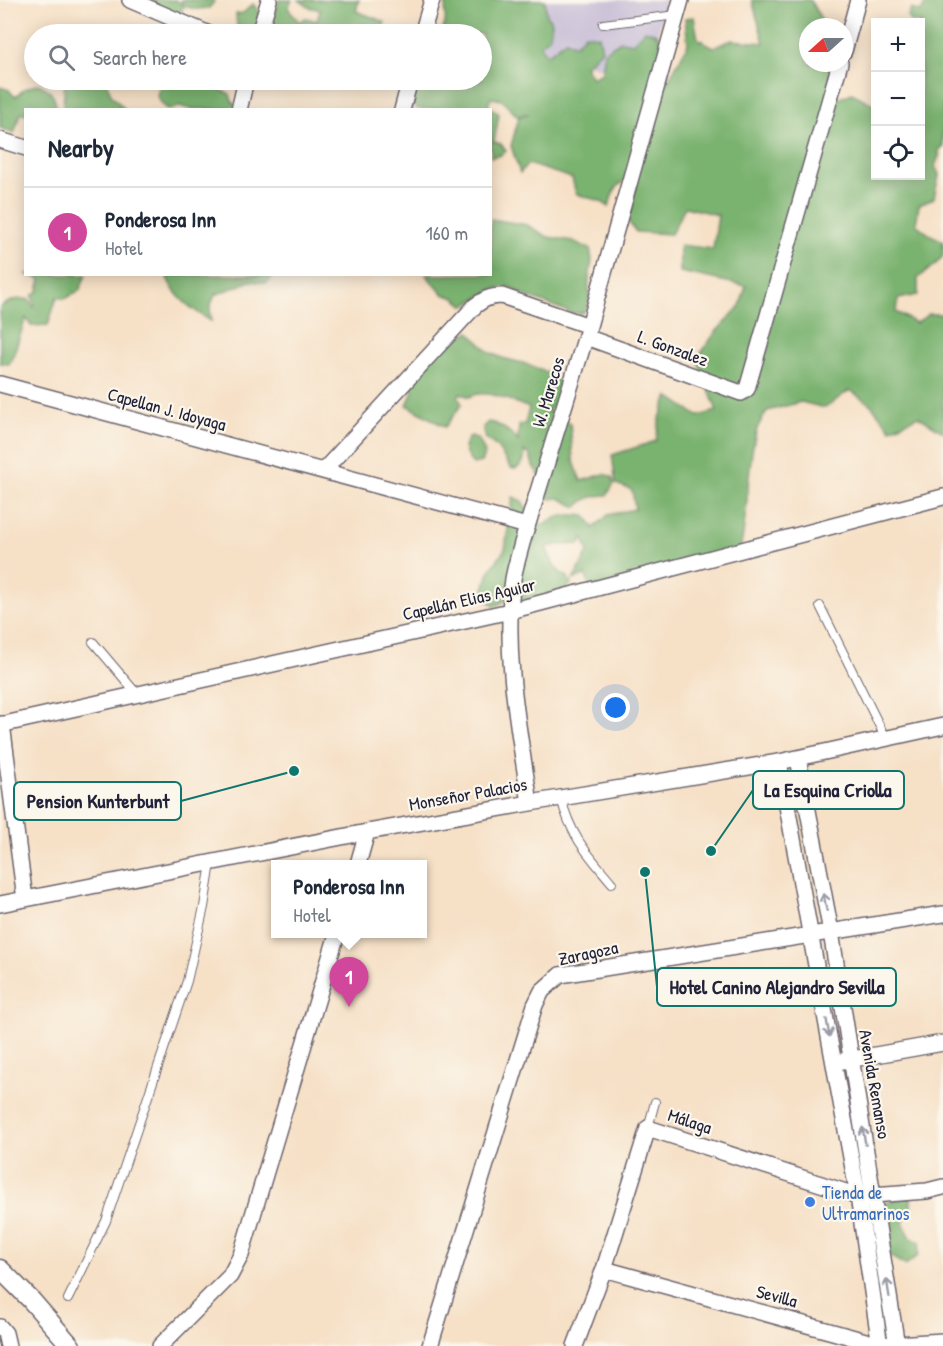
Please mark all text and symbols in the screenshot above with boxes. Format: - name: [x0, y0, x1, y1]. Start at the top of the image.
- north arrow: [799, 18, 853, 72]
- map controls: [871, 18, 925, 180]
- button: +: [871, 18, 925, 72]
- search box: [24, 24, 492, 90]
- icon: search: [45, 41, 78, 74]
- text: Search here: [93, 42, 187, 72]
- button: −: [871, 72, 925, 126]
- button: locate: [871, 126, 925, 180]
- text: Nearby: [48, 130, 114, 165]
- text: Ponderosa Inn: [105, 204, 216, 234]
- text: 1: [64, 219, 71, 246]
- text: 160 m: [426, 219, 468, 246]
- text: Hotel: [105, 234, 143, 261]
- street label: L. Gonzalez: [634, 324, 712, 372]
- street label: W. Marecos: [526, 354, 571, 430]
- street label: Capellan J. Idoyaga: [105, 381, 229, 437]
- street label: Capellán Elias Aguiar: [400, 572, 538, 626]
- your location: [601, 693, 630, 722]
- street label: Monseñor Palacios: [407, 771, 529, 817]
- callout: La Esquina Criolla: [753, 771, 904, 809]
- text: La Esquina Criolla: [764, 776, 892, 804]
- callout: Pension Kunterbunt: [14, 782, 181, 820]
- text: Pension Kunterbunt: [27, 787, 170, 814]
- popup: [271, 860, 427, 938]
- text: Ponderosa Inn: [293, 871, 405, 901]
- one-way arrow: [818, 893, 830, 912]
- text: Hotel: [293, 901, 331, 928]
- street label: Zaragoza: [556, 935, 620, 971]
- pin: 1: [330, 958, 368, 1007]
- callout: Hotel Canino Alejandro Sevilla: [657, 968, 896, 1006]
- text: Hotel Canino Alejandro Sevilla: [669, 973, 885, 1000]
- one-way arrow: [823, 1017, 834, 1037]
- street label: Avenida Remanso: [853, 1027, 897, 1141]
- street label: Málaga: [665, 1102, 715, 1140]
- one-way arrow: [858, 1127, 869, 1147]
- place label: Tienda de Ultramarinos: [822, 1180, 910, 1226]
- marker: Tienda de Ultramarinos: [803, 1195, 817, 1209]
- street label: Sevilla: [754, 1279, 800, 1313]
- one-way arrow: [882, 1279, 893, 1299]

